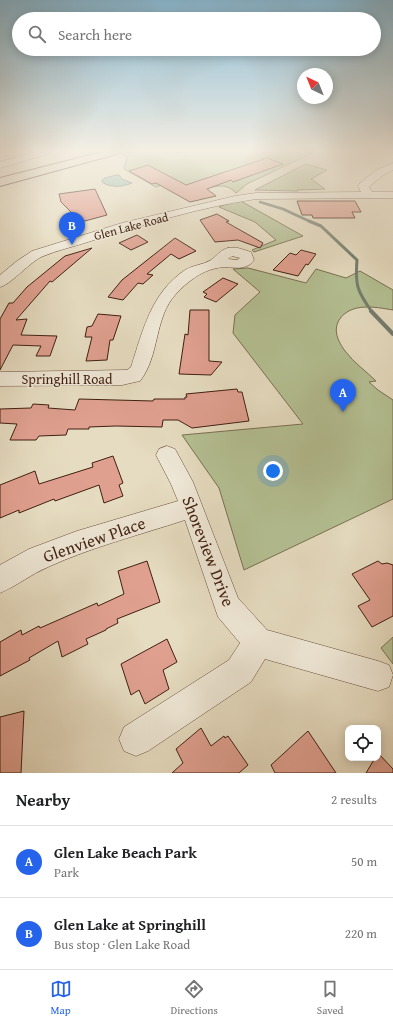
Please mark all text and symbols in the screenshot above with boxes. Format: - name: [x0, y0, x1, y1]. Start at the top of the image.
- search box: [12, 12, 381, 56]
- icon: search: [26, 23, 48, 45]
- text: Search here: [58, 24, 132, 45]
- north arrow: [297, 68, 333, 104]
- street label: Glen Lake Road: [92, 208, 171, 244]
- pin: B: [59, 212, 85, 245]
- street label: Springhill Road: [22, 369, 113, 389]
- pin: A: [330, 379, 356, 412]
- your location: [263, 461, 283, 481]
- street label: Shoreview Drive: [176, 492, 242, 610]
- street label: Glenview Place: [39, 510, 149, 568]
- map controls: [345, 725, 381, 761]
- button: locate: [345, 725, 381, 761]
- text: Nearby: [16, 787, 70, 812]
- text: 2 results: [331, 790, 377, 809]
- text: Glen Lake Beach Park: [54, 842, 197, 863]
- text: A: [25, 852, 33, 871]
- text: 50 m: [351, 852, 377, 871]
- text: Park: [54, 863, 79, 882]
- text: Glen Lake at Springhill: [54, 914, 206, 935]
- text: B: [25, 924, 33, 943]
- text: 220 m: [345, 924, 377, 943]
- text: Bus stop · Glen Lake Road: [54, 935, 190, 954]
- tab: Map: [50, 978, 72, 1018]
- tab: Directions: [171, 978, 218, 1018]
- tab: Saved: [317, 978, 343, 1018]

